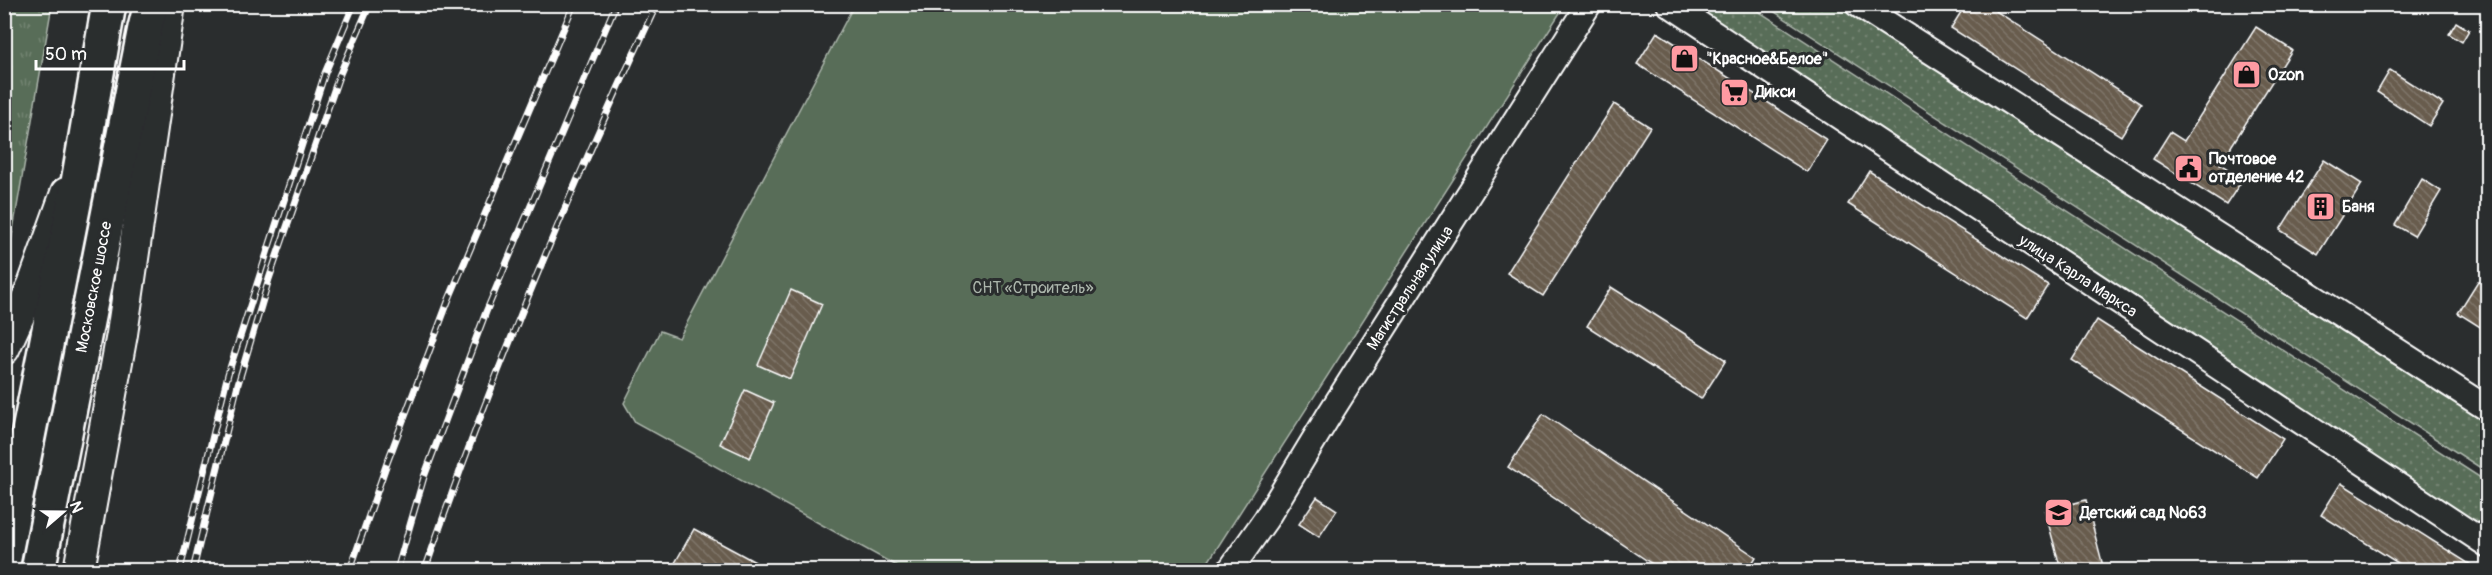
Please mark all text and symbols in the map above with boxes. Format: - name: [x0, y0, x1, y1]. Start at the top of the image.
- scale bar: [36, 33, 184, 71]
- text: 50 m: [45, 43, 87, 66]
- shop icon: "Красное&Белое": [1669, 43, 1701, 75]
- place label: "Красное&Белое": [1706, 49, 1828, 69]
- shop icon: Ozon: [2231, 59, 2263, 91]
- place label: Ozon: [2268, 65, 2304, 85]
- supermarket icon: Дикси: [1718, 76, 1750, 108]
- place label: Дикси: [1754, 82, 1796, 102]
- place label: Почтовое отделение 42: [2208, 149, 2304, 187]
- public building icon: Почтовое отделение 42: [2172, 152, 2204, 184]
- building icon: Баня: [2305, 191, 2337, 223]
- place label: Баня: [2342, 197, 2375, 217]
- street label: Московское шоссе: [71, 220, 117, 354]
- street label: Магистральная улица: [1362, 222, 1458, 354]
- street label: улица Карла Маркса: [2014, 230, 2141, 322]
- park label: СНТ «Строитель»: [972, 278, 1094, 298]
- north arrow: [33, 482, 93, 542]
- school or university icon: Детский сад №63: [2043, 497, 2075, 529]
- text: N: [65, 499, 87, 516]
- place label: Детский сад №63: [2079, 503, 2207, 523]

